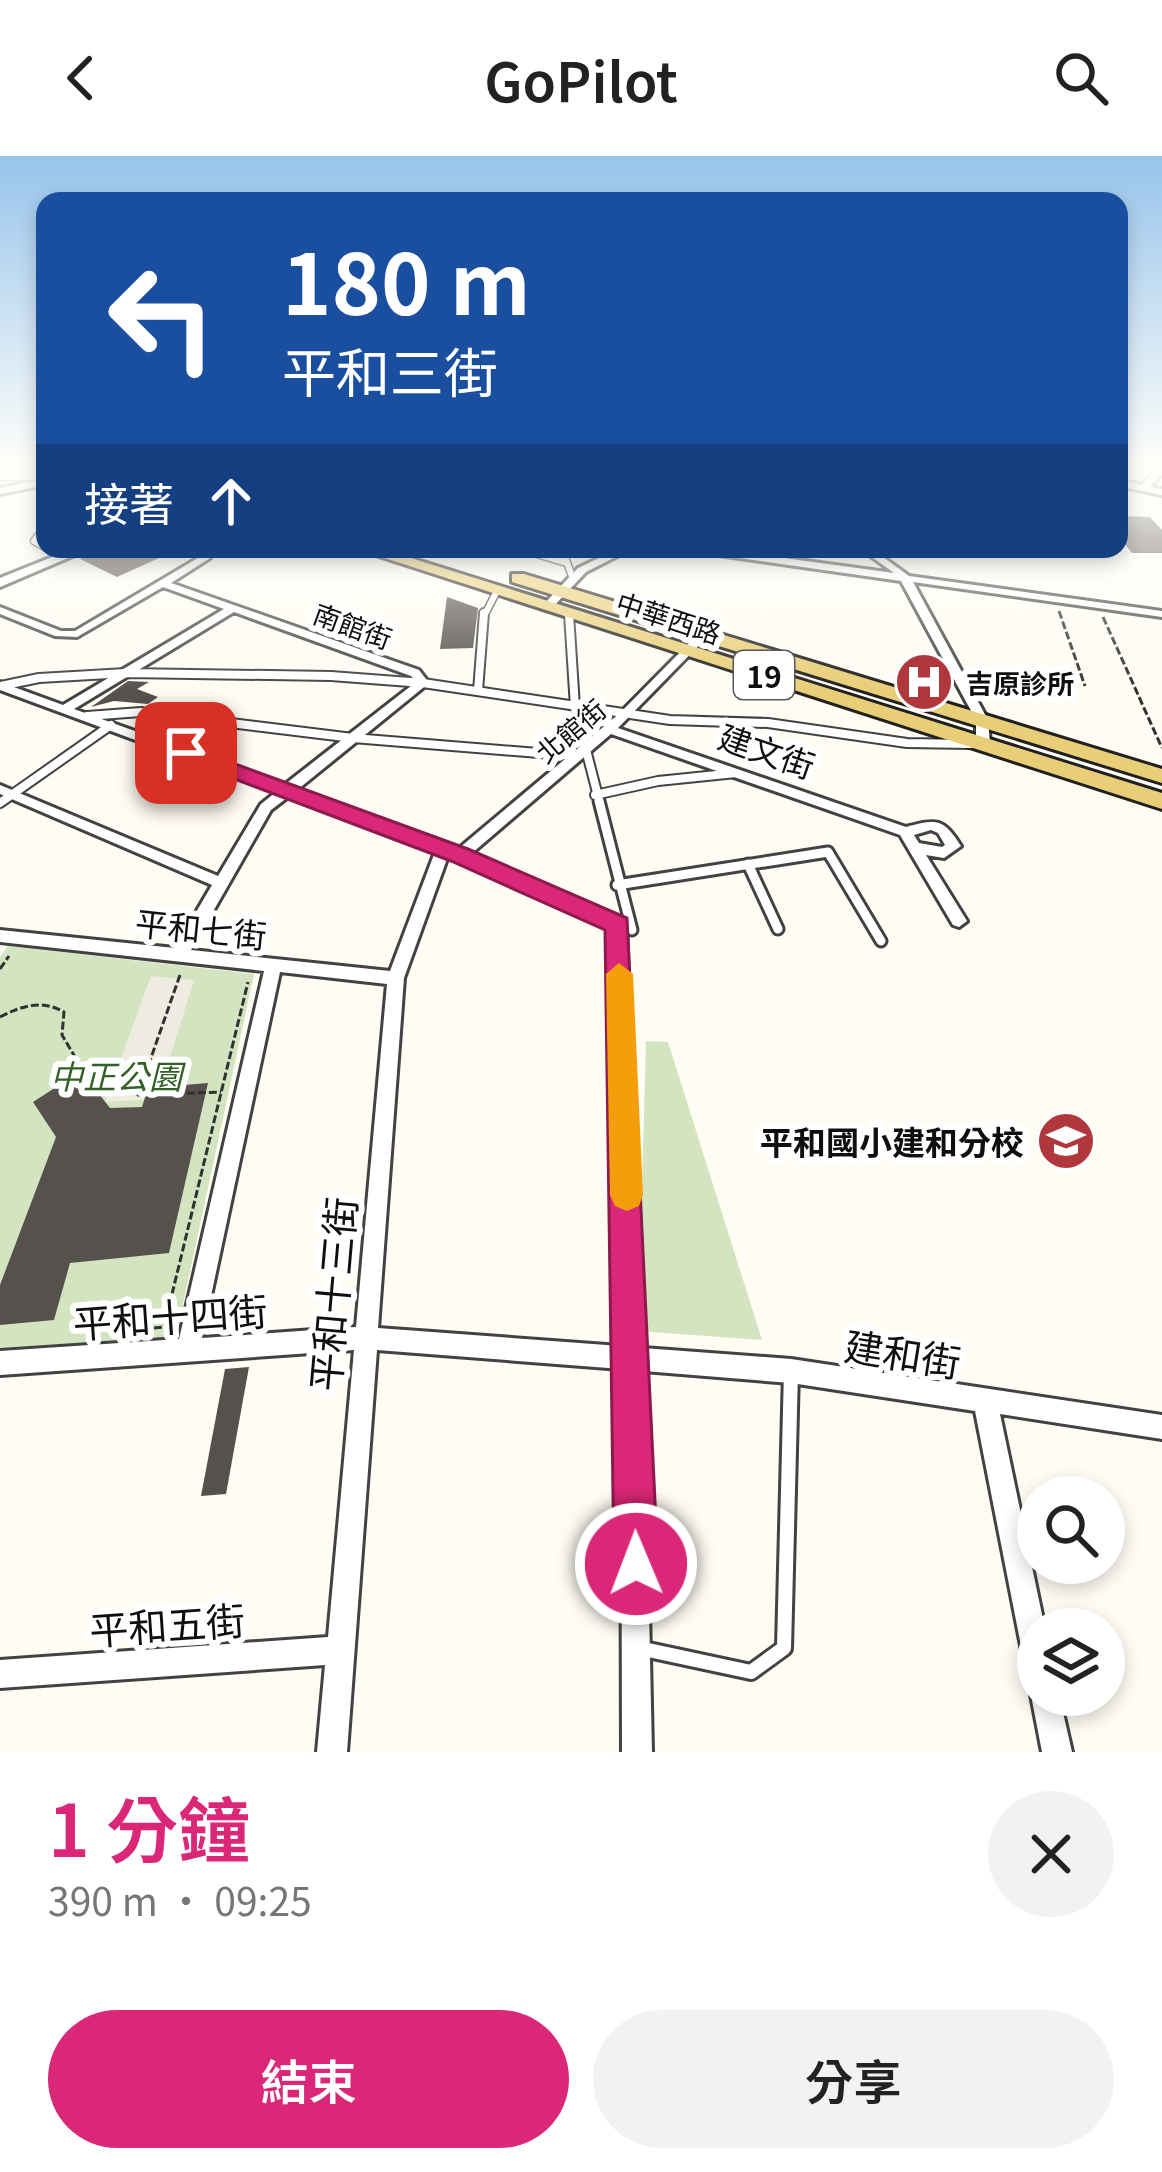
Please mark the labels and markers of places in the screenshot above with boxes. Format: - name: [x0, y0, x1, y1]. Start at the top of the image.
- hospital icon: 吉原診所: [893, 651, 955, 713]
- place label: 吉原診所: [966, 663, 1074, 702]
- pin: [135, 702, 237, 804]
- school or university icon: 平和國小建和分校: [1035, 1110, 1097, 1172]
- place label: 平和國小建和分校: [760, 1117, 1024, 1165]

